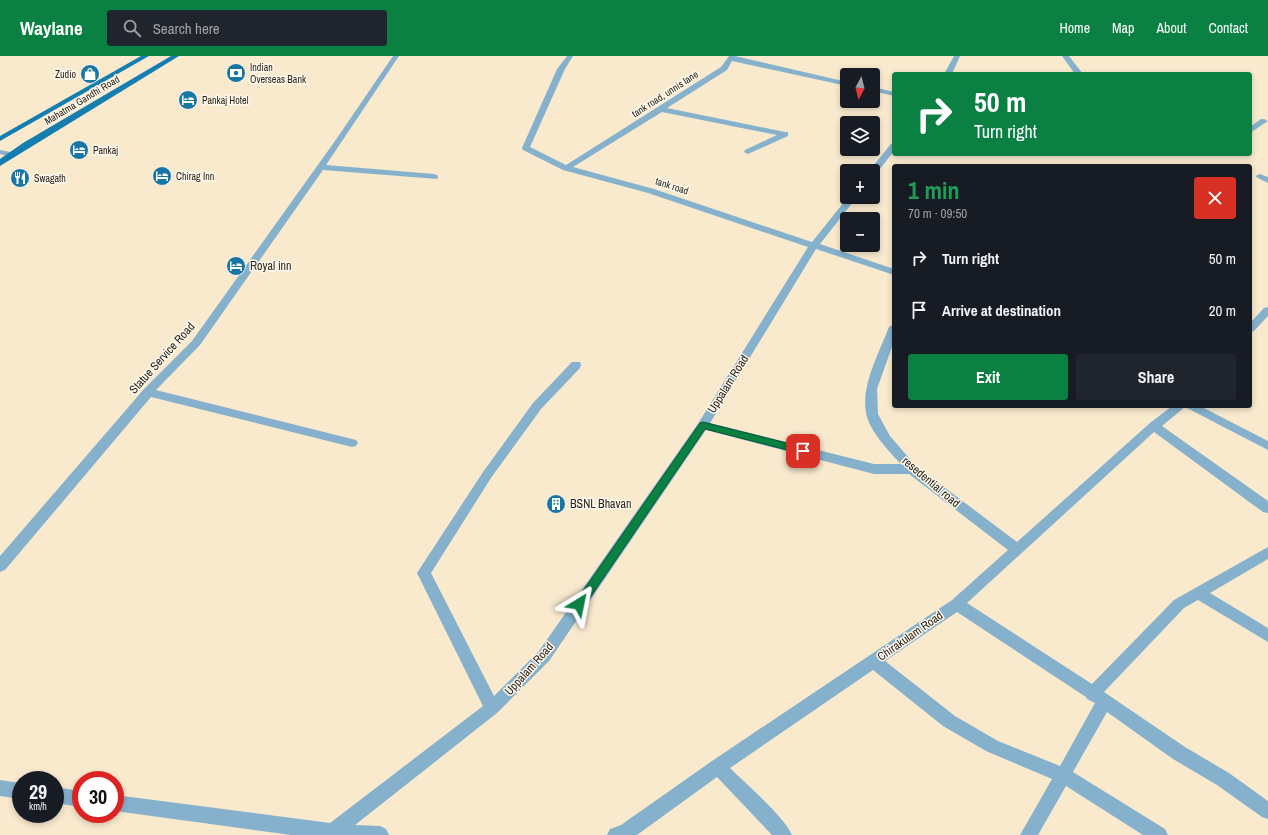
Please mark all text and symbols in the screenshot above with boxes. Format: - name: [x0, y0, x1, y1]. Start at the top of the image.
- search box: [107, 10, 387, 46]
- text: Waylane: [20, 15, 83, 41]
- icon: search: [121, 17, 143, 39]
- text: Search here: [153, 18, 220, 39]
- text: Home: [1059, 19, 1090, 37]
- text: Map: [1112, 19, 1134, 37]
- text: About: [1156, 19, 1186, 37]
- text: Contact: [1208, 19, 1248, 37]
- place label: Indian Overseas Bank: [250, 61, 307, 86]
- bank icon: Indian Overseas Bank: [225, 62, 247, 84]
- shop icon: Zudio: [79, 63, 101, 85]
- street label: tank road, unnis lane: [629, 67, 701, 120]
- place label: Zudio: [55, 68, 76, 81]
- north arrow: [840, 68, 880, 108]
- map controls: [840, 68, 880, 252]
- street label: Mahatma Gandhi Road: [42, 72, 122, 128]
- text: 50 m: [974, 83, 1026, 121]
- icon: right: [908, 88, 960, 140]
- hotel icon: Pankaj Hotel: [177, 89, 199, 111]
- place label: Pankaj Hotel: [202, 94, 249, 107]
- button: layers: [840, 116, 880, 156]
- text: Turn right: [974, 119, 1037, 144]
- hotel icon: Pankaj: [68, 139, 90, 161]
- place label: Pankaj: [93, 144, 118, 157]
- button: +: [840, 164, 880, 204]
- hotel icon: Chirag Inn: [151, 165, 173, 187]
- restaurant icon: Swagath: [9, 167, 31, 189]
- place label: Chirag Inn: [176, 170, 214, 183]
- place label: Swagath: [34, 172, 66, 185]
- text: 1 min: [908, 174, 959, 206]
- street label: tank road: [654, 175, 690, 197]
- button: close: [1194, 177, 1236, 219]
- text: 70 m · 09:50: [908, 205, 967, 222]
- button: −: [840, 212, 880, 252]
- icon: right: [908, 247, 930, 269]
- text: Turn right: [942, 248, 999, 269]
- text: 50 m: [1209, 248, 1236, 269]
- hotel icon: Royal inn: [225, 255, 247, 277]
- place label: Royal inn: [250, 258, 292, 274]
- icon: arrive: [908, 299, 930, 321]
- text: Arrive at destination: [942, 300, 1061, 321]
- text: 20 m: [1209, 300, 1236, 321]
- street label: Statue Service Road: [126, 319, 198, 397]
- street label: Uppalam Road: [704, 352, 752, 416]
- button: Exit: [908, 354, 1068, 400]
- button: Share: [1076, 354, 1236, 400]
- pin: [786, 434, 820, 468]
- icon: arrive: [792, 440, 814, 462]
- street label: resedential road: [899, 453, 963, 511]
- building icon: BSNL Bhavan: [545, 493, 567, 515]
- place label: BSNL Bhavan: [570, 496, 631, 512]
- position arrow: [558, 583, 600, 625]
- street label: Chirakulam Road: [874, 607, 946, 665]
- street label: Uppalam Road: [501, 639, 557, 699]
- speed limit sign: 30: [72, 771, 124, 823]
- text: 29: [29, 778, 47, 805]
- text: km/h: [29, 800, 47, 813]

